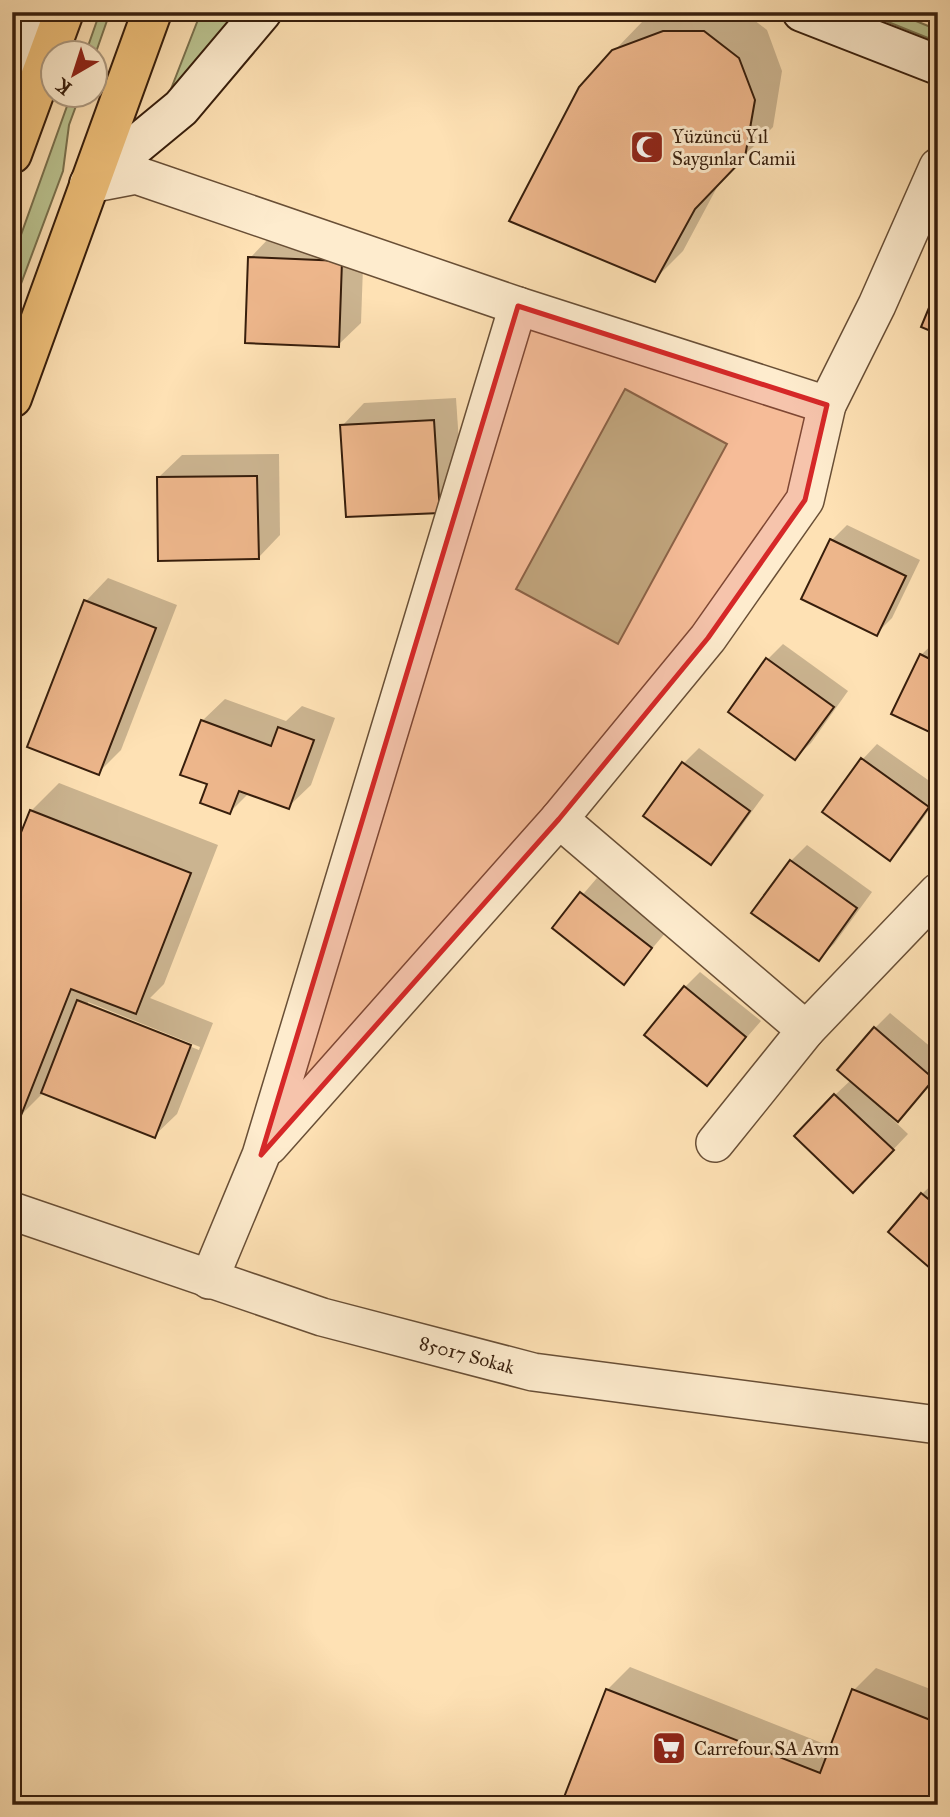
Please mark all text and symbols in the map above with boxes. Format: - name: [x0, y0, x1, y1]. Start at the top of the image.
- north arrow: [38, 38, 108, 108]
- text: K: [50, 73, 76, 100]
- place label: Yüzüncü Yıl Saygınlar Camii: [672, 125, 796, 171]
- mosque icon: Yüzüncü Yıl Saygınlar Camii: [628, 128, 666, 166]
- street label: 85017 Sokak: [417, 1331, 517, 1379]
- supermarket icon: Carrefour SA Avm: [650, 1729, 688, 1767]
- place label: Carrefour SA Avm: [694, 1737, 839, 1760]

